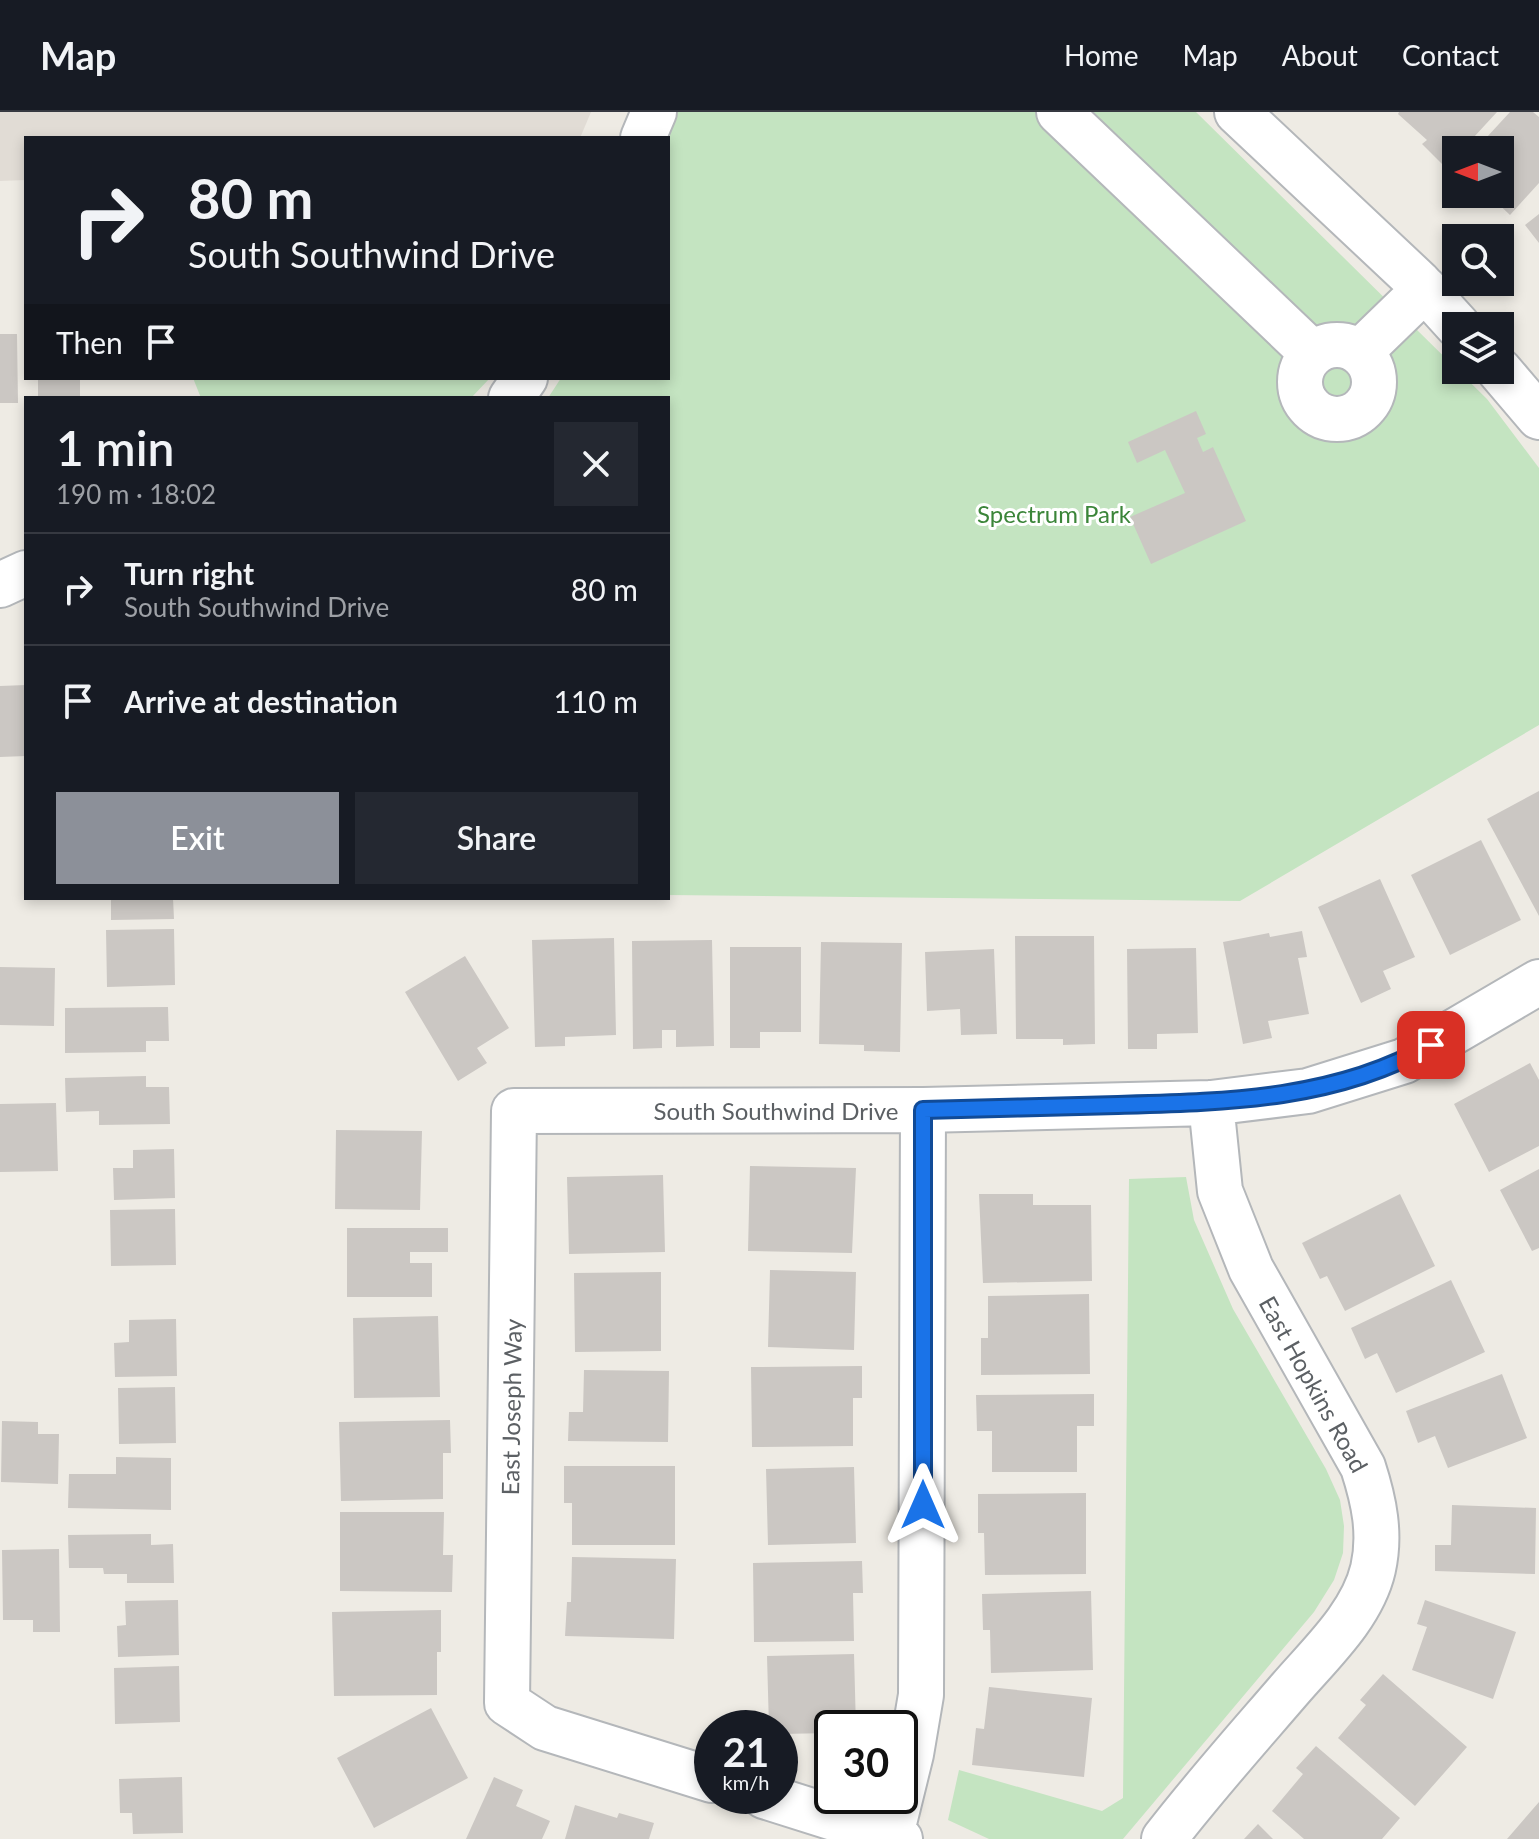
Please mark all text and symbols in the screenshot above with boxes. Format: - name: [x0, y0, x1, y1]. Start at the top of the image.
- text: Map: [40, 32, 116, 78]
- text: Home: [1064, 38, 1139, 72]
- text: Map: [1183, 38, 1238, 72]
- text: About: [1282, 38, 1358, 72]
- text: Contact: [1402, 38, 1499, 72]
- north arrow: [1442, 136, 1514, 208]
- map controls: [1442, 136, 1514, 384]
- text: 80 m: [188, 164, 313, 231]
- icon: right: [56, 168, 160, 272]
- button: search: [1442, 224, 1514, 296]
- text: South Southwind Drive: [188, 232, 555, 276]
- button: layers: [1442, 312, 1514, 384]
- icon: arrive: [139, 320, 183, 364]
- text: Then: [56, 324, 123, 360]
- text: 1 min: [56, 419, 174, 476]
- button: close: [554, 422, 638, 506]
- text: 190 m · 18:02: [56, 478, 216, 510]
- park label: Spectrum Park: [977, 499, 1132, 528]
- text: Turn right: [124, 555, 254, 591]
- icon: right: [56, 567, 100, 611]
- text: 80 m: [571, 571, 638, 607]
- text: South Southwind Drive: [124, 591, 389, 623]
- icon: arrive: [56, 679, 100, 723]
- text: Arrive at destination: [124, 683, 398, 719]
- text: 110 m: [553, 683, 638, 719]
- button: Exit: [56, 792, 339, 884]
- button: Share: [355, 792, 638, 884]
- pin: [1397, 1011, 1465, 1079]
- icon: arrive: [1409, 1023, 1453, 1067]
- street label: South Southwind Drive: [654, 1096, 898, 1125]
- street label: East Hopkins Road: [1254, 1291, 1374, 1477]
- street label: East Joseph Way: [495, 1318, 527, 1496]
- position arrow: [881, 1463, 965, 1547]
- speed limit sign: 30: [814, 1710, 918, 1814]
- text: 21: [723, 1728, 769, 1776]
- text: km/h: [723, 1770, 769, 1794]

